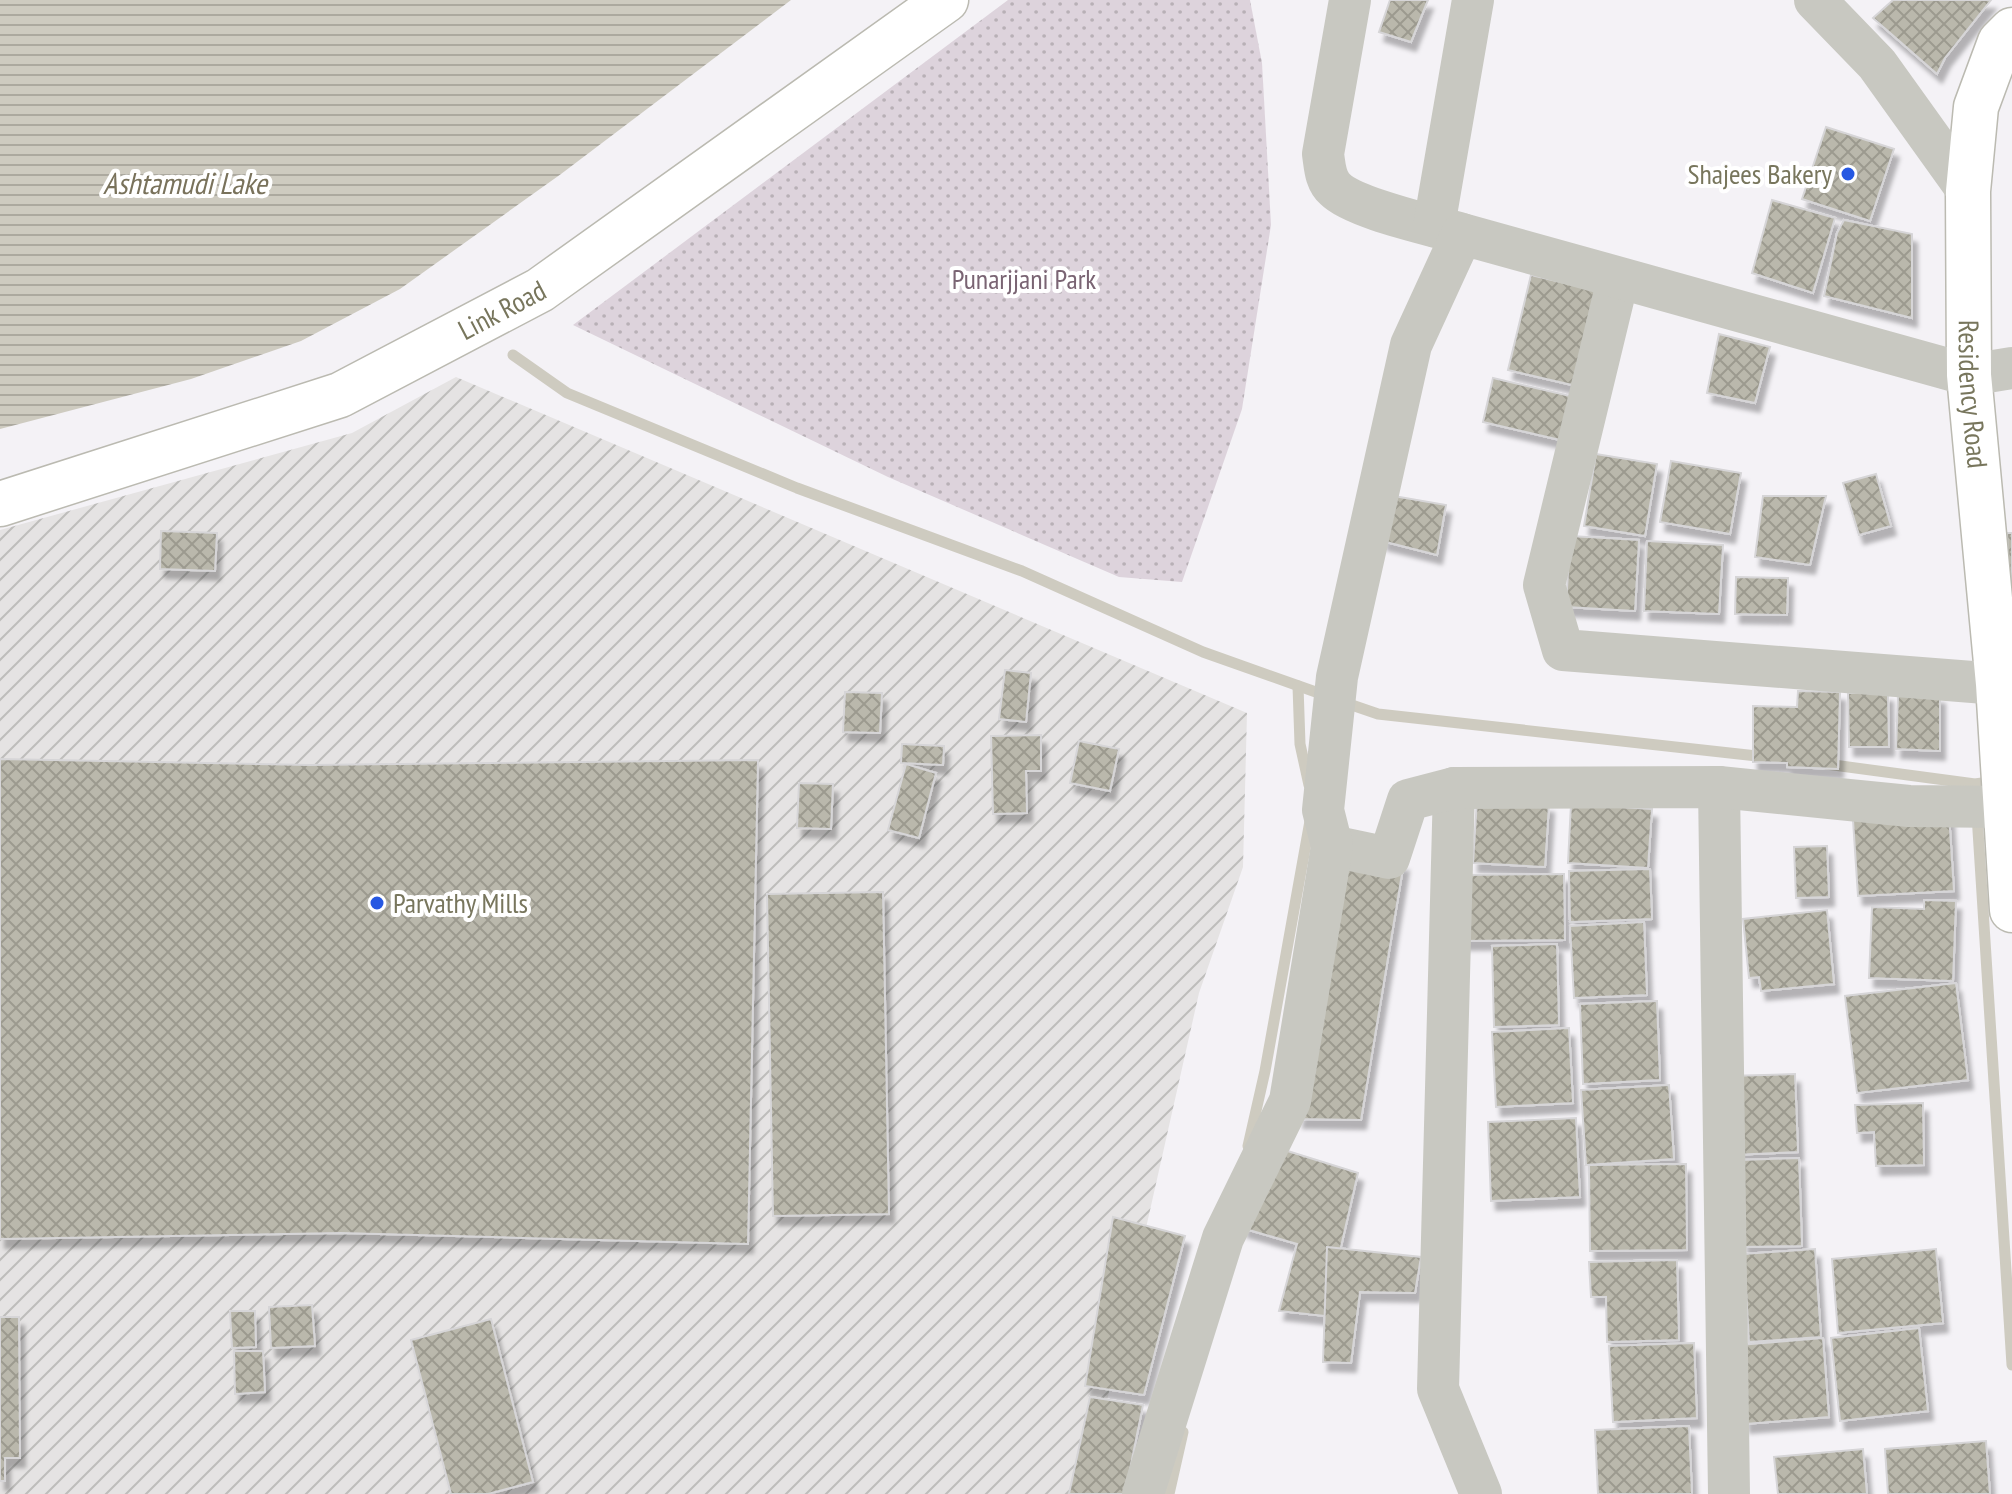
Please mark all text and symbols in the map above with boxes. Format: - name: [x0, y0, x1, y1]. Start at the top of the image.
- place label: Shajees Bakery: [1687, 155, 1832, 192]
- water label: Ashtamudi Lake: [103, 163, 269, 202]
- marker: Shajees Bakery: [1839, 165, 1857, 183]
- park label: Punarjjani Park: [952, 260, 1096, 297]
- street label: Link Road: [452, 271, 552, 348]
- street label: Residency Road: [1951, 320, 1997, 470]
- place label: Parvathy Mills: [393, 884, 528, 921]
- marker: Parvathy Mills: [368, 894, 386, 912]

